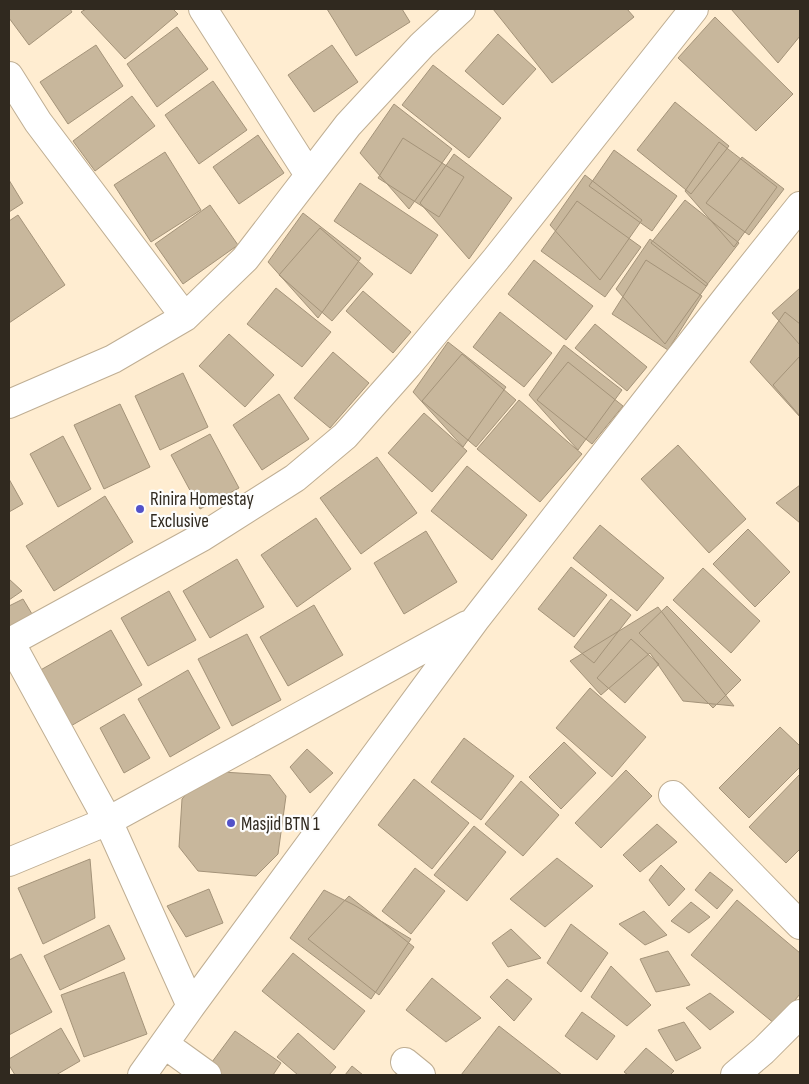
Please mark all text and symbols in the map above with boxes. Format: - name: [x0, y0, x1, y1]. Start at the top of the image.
- place label: Rinira Homestay Exclusive: [150, 488, 255, 533]
- marker: Rinira Homestay Exclusive: [134, 503, 146, 515]
- place label: Masjid BTN 1: [241, 813, 320, 836]
- marker: Masjid BTN 1: [225, 817, 237, 829]

